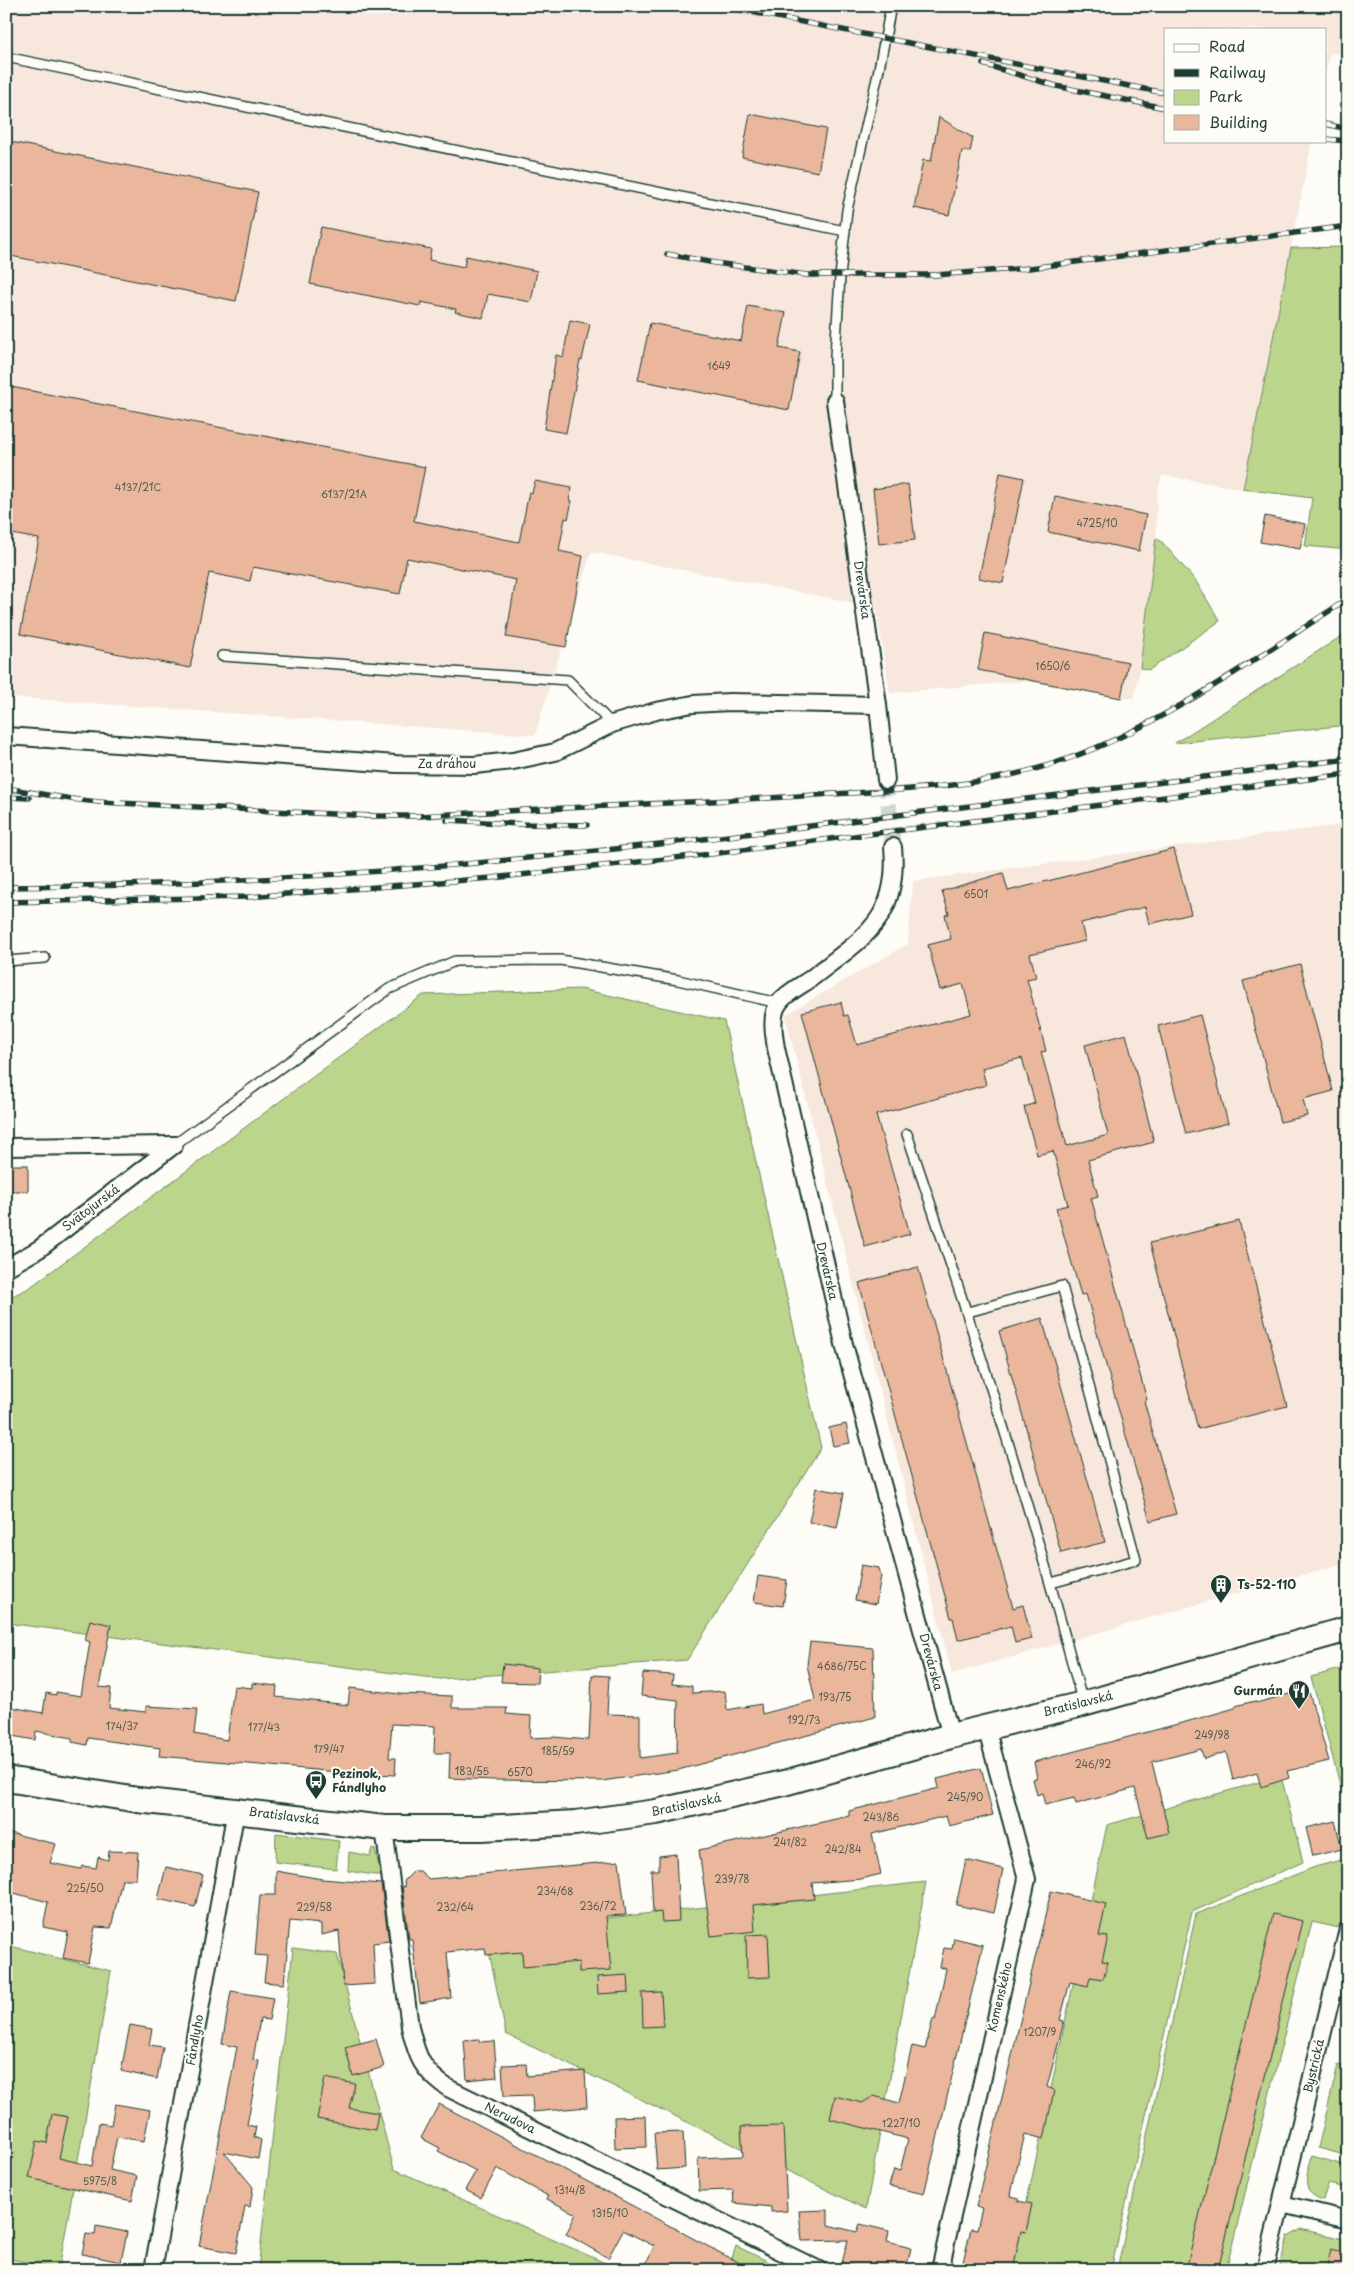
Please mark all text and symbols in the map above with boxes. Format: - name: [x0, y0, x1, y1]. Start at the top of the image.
- legend: [1164, 28, 1326, 142]
- text: Road: [1209, 34, 1245, 57]
- text: Railway: [1209, 60, 1266, 83]
- text: Park: [1209, 84, 1243, 107]
- text: Building: [1209, 110, 1268, 133]
- house number: 1649: [707, 358, 731, 373]
- house number: 4137/21C: [115, 479, 162, 494]
- house number: 6137/21A: [321, 486, 367, 501]
- house number: 4725/10: [1076, 515, 1118, 530]
- street label: Drevárska: [850, 560, 876, 621]
- house number: 1650/6: [1036, 658, 1070, 673]
- street label: Za dráhou: [418, 754, 476, 772]
- house number: 6501: [964, 886, 988, 901]
- street label: Svätojurská: [58, 1179, 123, 1235]
- street label: Drevárska: [813, 1240, 843, 1302]
- building icon: Ts-52-110: [1209, 1573, 1233, 1604]
- place label: Ts-52-110: [1237, 1575, 1296, 1593]
- street label: Drevárska: [916, 1631, 948, 1693]
- house number: 4686/75C: [817, 1658, 867, 1673]
- restaurant icon: Gurmán: [1287, 1679, 1311, 1710]
- place label: Gurmán: [1234, 1681, 1283, 1699]
- street label: Bratislavská: [1041, 1686, 1115, 1720]
- house number: 193/75: [819, 1689, 851, 1704]
- house number: 192/73: [787, 1712, 821, 1727]
- house number: 174/37: [106, 1718, 139, 1733]
- house number: 177/43: [248, 1719, 280, 1734]
- house number: 249/98: [1194, 1727, 1230, 1742]
- house number: 179/47: [313, 1741, 345, 1756]
- house number: 185/59: [541, 1743, 575, 1758]
- house number: 246/92: [1075, 1756, 1111, 1771]
- house number: 183/55: [455, 1763, 489, 1778]
- place label: Pezinok, Fándlyho: [332, 1764, 386, 1796]
- house number: 6570: [507, 1764, 533, 1779]
- bus stop icon: Pezinok, Fándlyho: [304, 1769, 328, 1800]
- street label: Bratislavská: [649, 1788, 723, 1820]
- house number: 245/90: [947, 1789, 983, 1804]
- street label: Bratislavská: [248, 1802, 321, 1828]
- house number: 243/86: [863, 1809, 900, 1824]
- house number: 241/82: [773, 1834, 807, 1849]
- house number: 242/84: [824, 1841, 862, 1856]
- house number: 239/78: [714, 1871, 750, 1886]
- house number: 225/50: [66, 1880, 104, 1895]
- house number: 234/68: [537, 1883, 573, 1898]
- house number: 236/72: [580, 1898, 616, 1913]
- house number: 229/58: [296, 1899, 332, 1914]
- house number: 232/64: [436, 1899, 474, 1914]
- street label: Komenského: [982, 1960, 1016, 2034]
- street label: Fándlyho: [181, 2013, 207, 2067]
- house number: 1207/9: [1024, 2024, 1057, 2039]
- street label: Bystrická: [1298, 2037, 1328, 2094]
- street label: Nerudova: [482, 2097, 540, 2137]
- house number: 1227/10: [882, 2115, 920, 2130]
- house number: 5975/8: [83, 2173, 117, 2188]
- house number: 1314/8: [554, 2182, 586, 2197]
- house number: 1315/10: [592, 2205, 628, 2220]

